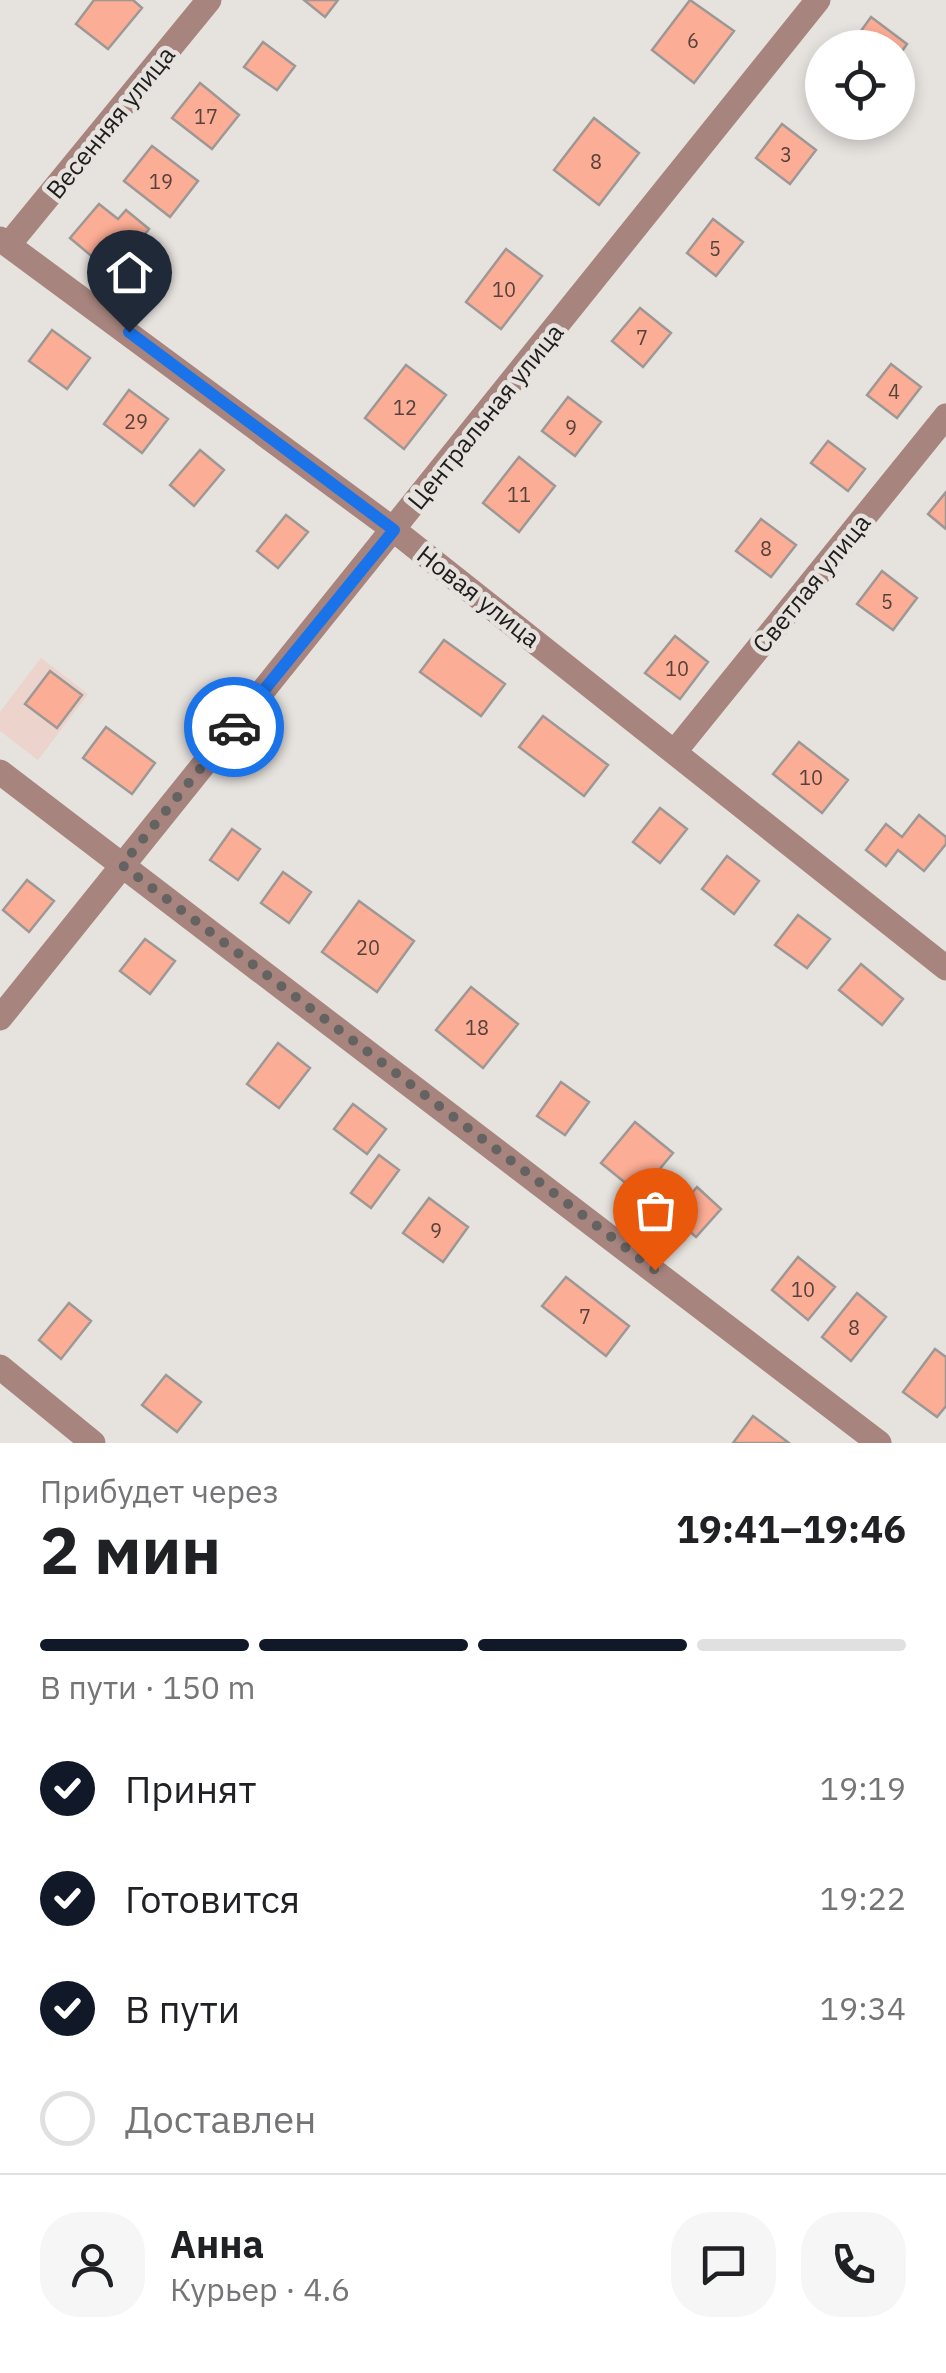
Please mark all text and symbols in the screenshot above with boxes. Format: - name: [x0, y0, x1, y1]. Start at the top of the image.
- house number: 6: [687, 27, 699, 54]
- map controls: [805, 30, 915, 140]
- button: locate: [805, 30, 915, 140]
- street label: Весенняя улица: [38, 39, 182, 205]
- house number: 17: [194, 103, 218, 130]
- house number: 3: [780, 141, 792, 168]
- house number: 8: [590, 148, 602, 175]
- house number: 19: [149, 168, 173, 195]
- pin: [87, 230, 172, 333]
- house number: 5: [709, 235, 721, 262]
- icon: home: [102, 245, 157, 300]
- house number: 10: [492, 276, 516, 303]
- street label: Центральная улица: [400, 316, 570, 516]
- house number: 7: [636, 324, 648, 351]
- house number: 4: [888, 378, 900, 405]
- house number: 12: [393, 394, 417, 421]
- house number: 29: [124, 408, 148, 435]
- house number: 9: [565, 414, 577, 441]
- house number: 11: [507, 481, 531, 508]
- street label: Светлая улица: [745, 507, 877, 659]
- house number: 8: [760, 535, 772, 562]
- street label: Новая улица: [411, 538, 547, 654]
- house number: 5: [881, 588, 893, 615]
- house number: 10: [665, 655, 689, 682]
- courier: [184, 677, 284, 777]
- icon: car: [207, 700, 262, 755]
- house number: 10: [799, 764, 823, 791]
- house number: 20: [356, 934, 380, 961]
- house number: 18: [465, 1014, 489, 1041]
- pin: [613, 1168, 698, 1271]
- icon: bag: [628, 1183, 683, 1238]
- house number: 9: [430, 1217, 442, 1244]
- house number: 10: [791, 1276, 815, 1303]
- house number: 7: [579, 1303, 591, 1330]
- house number: 8: [848, 1314, 860, 1341]
- text: Прибудет через: [40, 1470, 279, 1512]
- text: 19:41–19:46: [676, 1504, 906, 1553]
- text: 2 мин: [40, 1507, 221, 1592]
- text: В пути · 150 m: [40, 1666, 256, 1708]
- icon: check: [40, 1761, 95, 1816]
- text: Принят: [125, 1764, 256, 1813]
- text: 19:19: [820, 1767, 906, 1809]
- icon: check: [40, 1871, 95, 1926]
- text: Готовится: [125, 1874, 300, 1923]
- text: 19:22: [820, 1877, 906, 1919]
- icon: check: [40, 1981, 95, 2036]
- text: В пути: [125, 1984, 240, 2033]
- text: 19:34: [820, 1987, 906, 2029]
- text: Доставлен: [125, 2094, 316, 2143]
- button: person: [40, 2212, 145, 2317]
- button: chat: [671, 2212, 776, 2317]
- button: phone: [801, 2212, 906, 2317]
- text: Анна: [170, 2219, 264, 2268]
- text: Курьер · 4.6: [170, 2268, 350, 2310]

